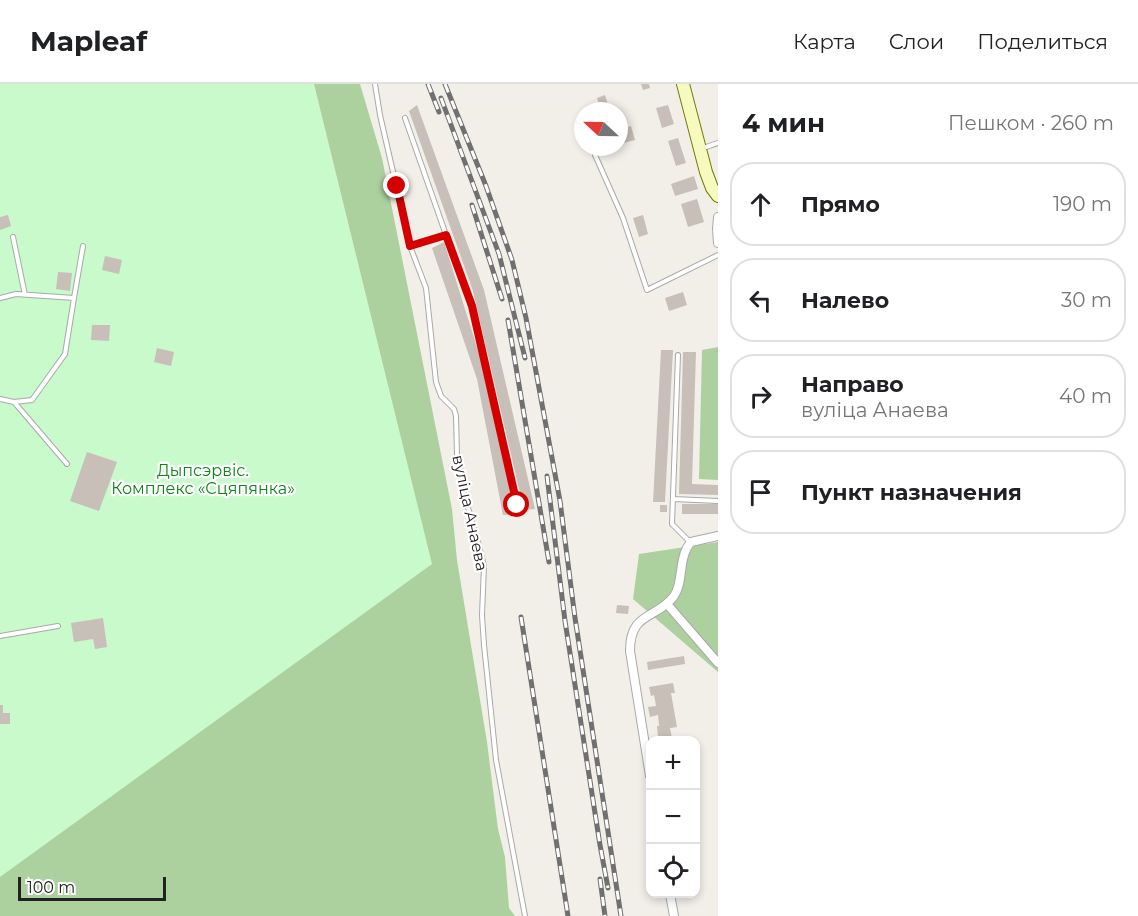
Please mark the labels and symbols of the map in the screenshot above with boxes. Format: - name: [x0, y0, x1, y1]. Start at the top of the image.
- north arrow: [574, 102, 628, 156]
- route end: [383, 172, 409, 198]
- street label: вуліца Анаева: [448, 453, 492, 573]
- park label: Дыпсэрвіс. Комплекс «Сцяпянка»: [111, 461, 295, 498]
- route start: [503, 491, 529, 517]
- scale bar: [18, 874, 166, 902]

